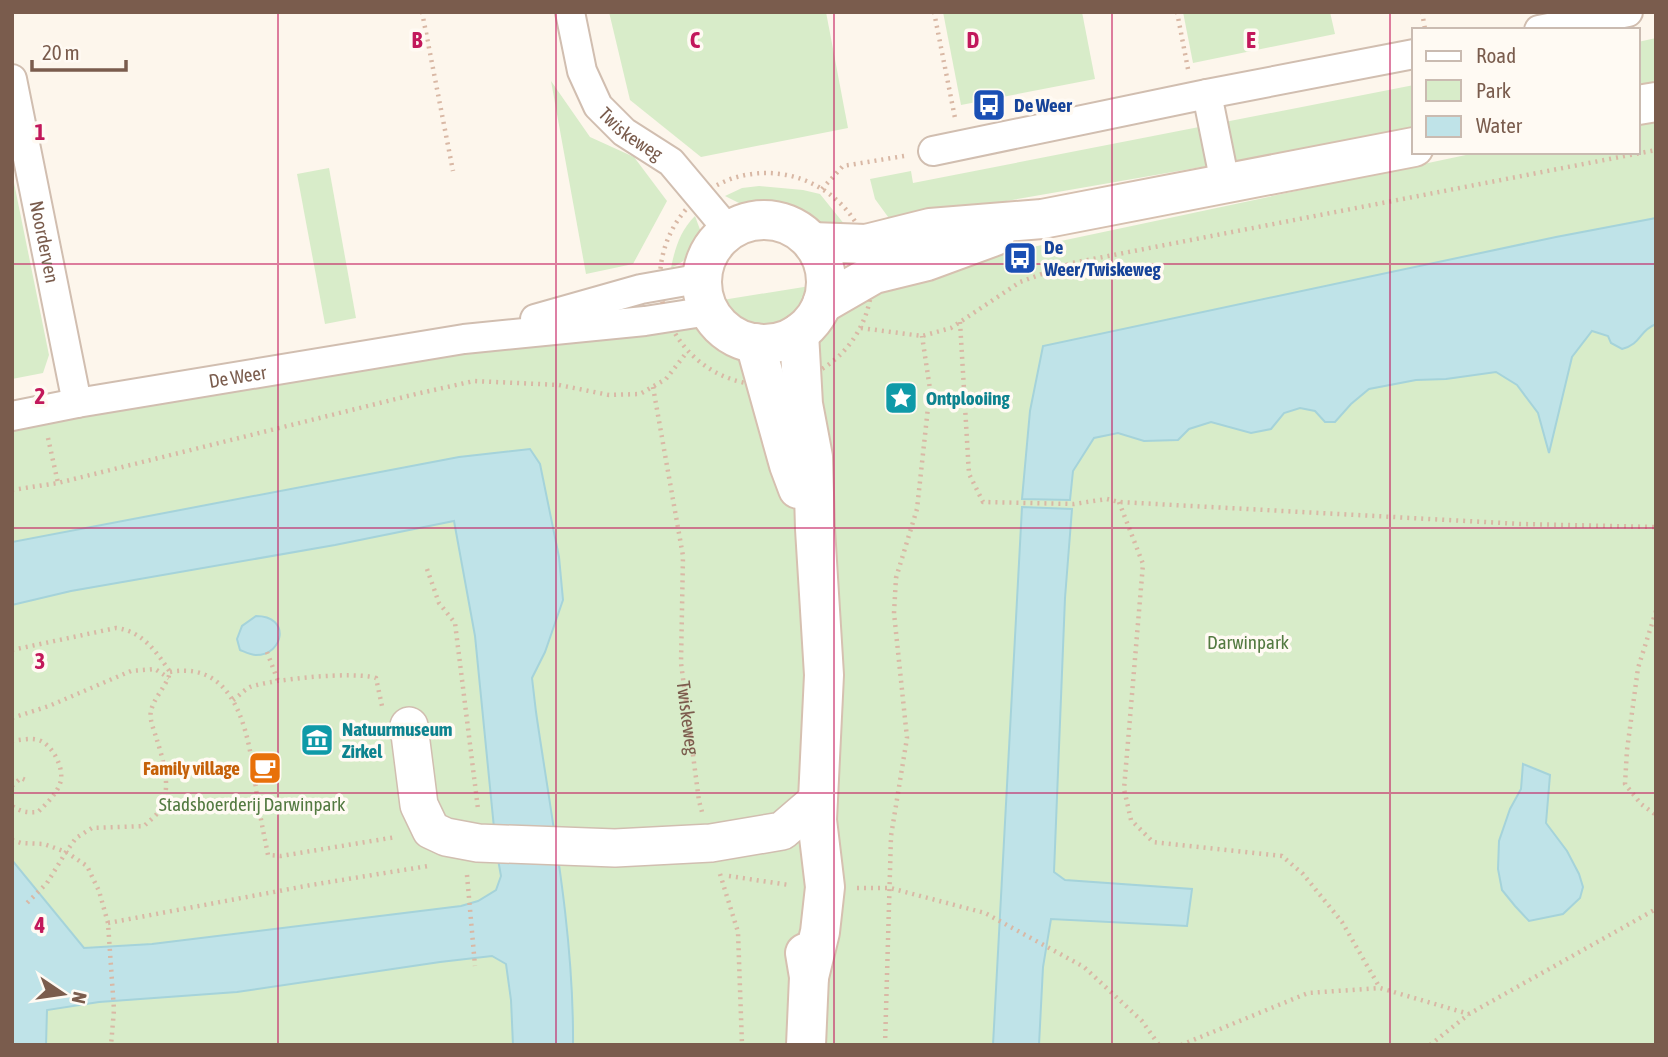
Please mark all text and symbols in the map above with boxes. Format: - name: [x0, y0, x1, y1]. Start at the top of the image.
- text: B: [412, 27, 423, 53]
- text: C: [690, 27, 701, 53]
- text: D: [967, 27, 980, 53]
- text: E: [1246, 27, 1256, 53]
- scale bar: [32, 28, 126, 72]
- legend: [1412, 28, 1640, 154]
- text: 20 m: [42, 40, 80, 64]
- text: Road: [1476, 43, 1516, 67]
- text: Park: [1476, 78, 1511, 102]
- bus stop icon: De Weer: [970, 86, 1008, 124]
- place label: De Weer: [1014, 94, 1072, 116]
- street label: Twiskeweg: [595, 103, 667, 165]
- text: Water: [1476, 113, 1523, 137]
- text: 1: [35, 119, 46, 145]
- street label: Noorderven: [26, 199, 64, 285]
- place label: De Weer/Twiskeweg: [1043, 236, 1162, 280]
- bus stop icon: De Weer/Twiskeweg: [1001, 239, 1039, 277]
- street label: De Weer: [207, 361, 268, 392]
- place icon: Ontplooiing: [882, 379, 920, 417]
- text: 2: [35, 383, 45, 409]
- place label: Ontplooiing: [926, 387, 1010, 409]
- park label: Darwinpark: [1207, 631, 1290, 653]
- text: 3: [35, 648, 45, 674]
- street label: Twiskeweg: [672, 680, 704, 757]
- place label: Natuurmuseum Zirkel: [342, 718, 453, 762]
- museum icon: Natuurmuseum Zirkel: [298, 721, 336, 759]
- cafe icon: Family village: [246, 749, 284, 787]
- place label: Family village: [143, 757, 240, 779]
- park label: Stadsboerderij Darwinpark: [159, 793, 346, 815]
- text: 4: [34, 912, 46, 938]
- north arrow: [28, 959, 98, 1029]
- text: N: [68, 990, 92, 1006]

